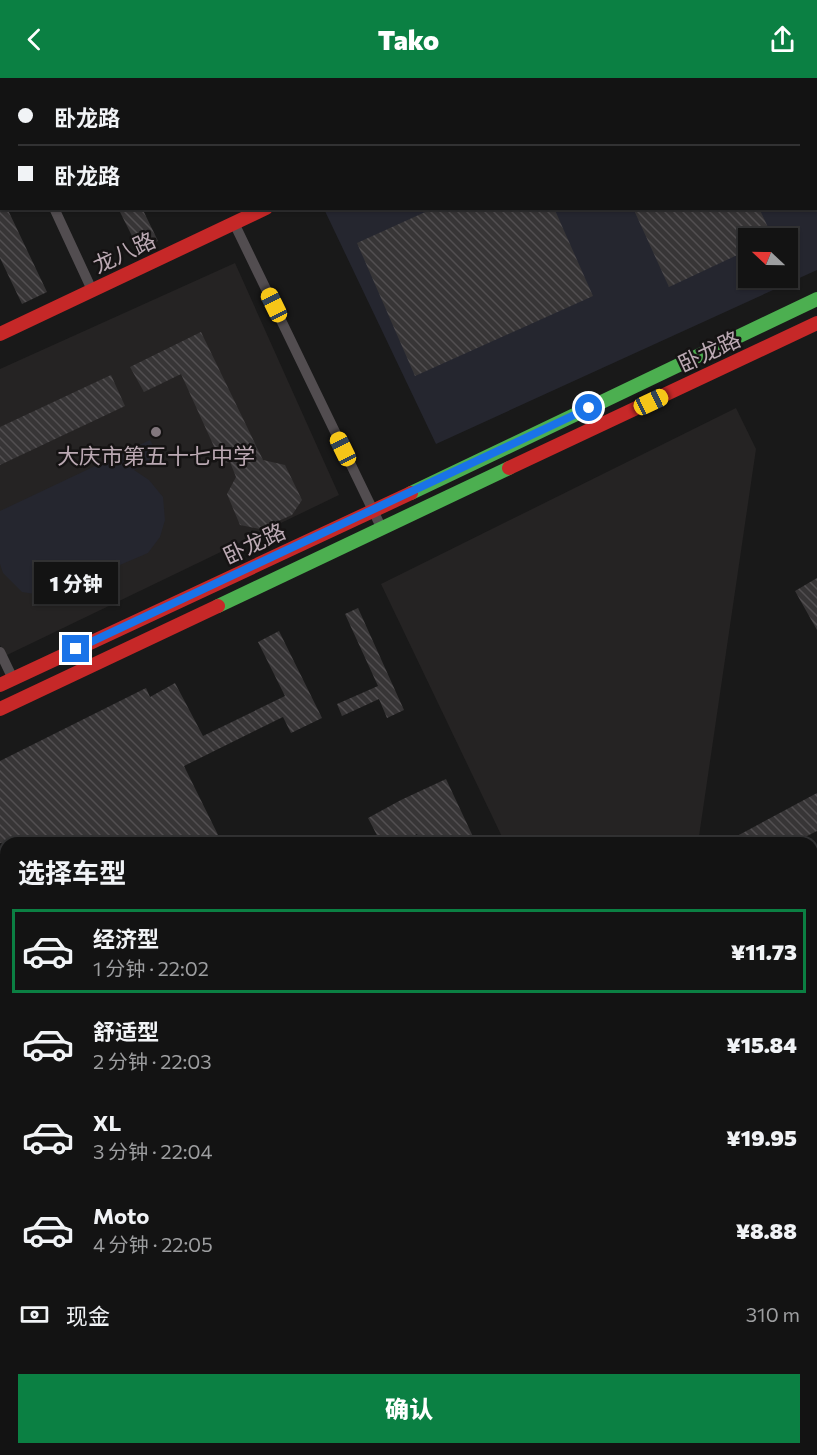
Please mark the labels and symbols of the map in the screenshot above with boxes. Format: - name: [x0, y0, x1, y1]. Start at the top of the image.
- street label: 龙八路: [88, 226, 160, 278]
- north arrow: [738, 228, 798, 288]
- car: [258, 285, 290, 325]
- street label: 卧龙路: [673, 325, 745, 377]
- car: [631, 386, 671, 418]
- route start: [575, 394, 602, 421]
- marker: 大庆市第五十七中学: [149, 425, 163, 439]
- car: [327, 429, 359, 469]
- place label: 大庆市第五十七中学: [57, 442, 255, 469]
- street label: 卧龙路: [218, 517, 290, 569]
- callout: 1 分钟: [34, 562, 118, 604]
- route end: [62, 635, 89, 662]

